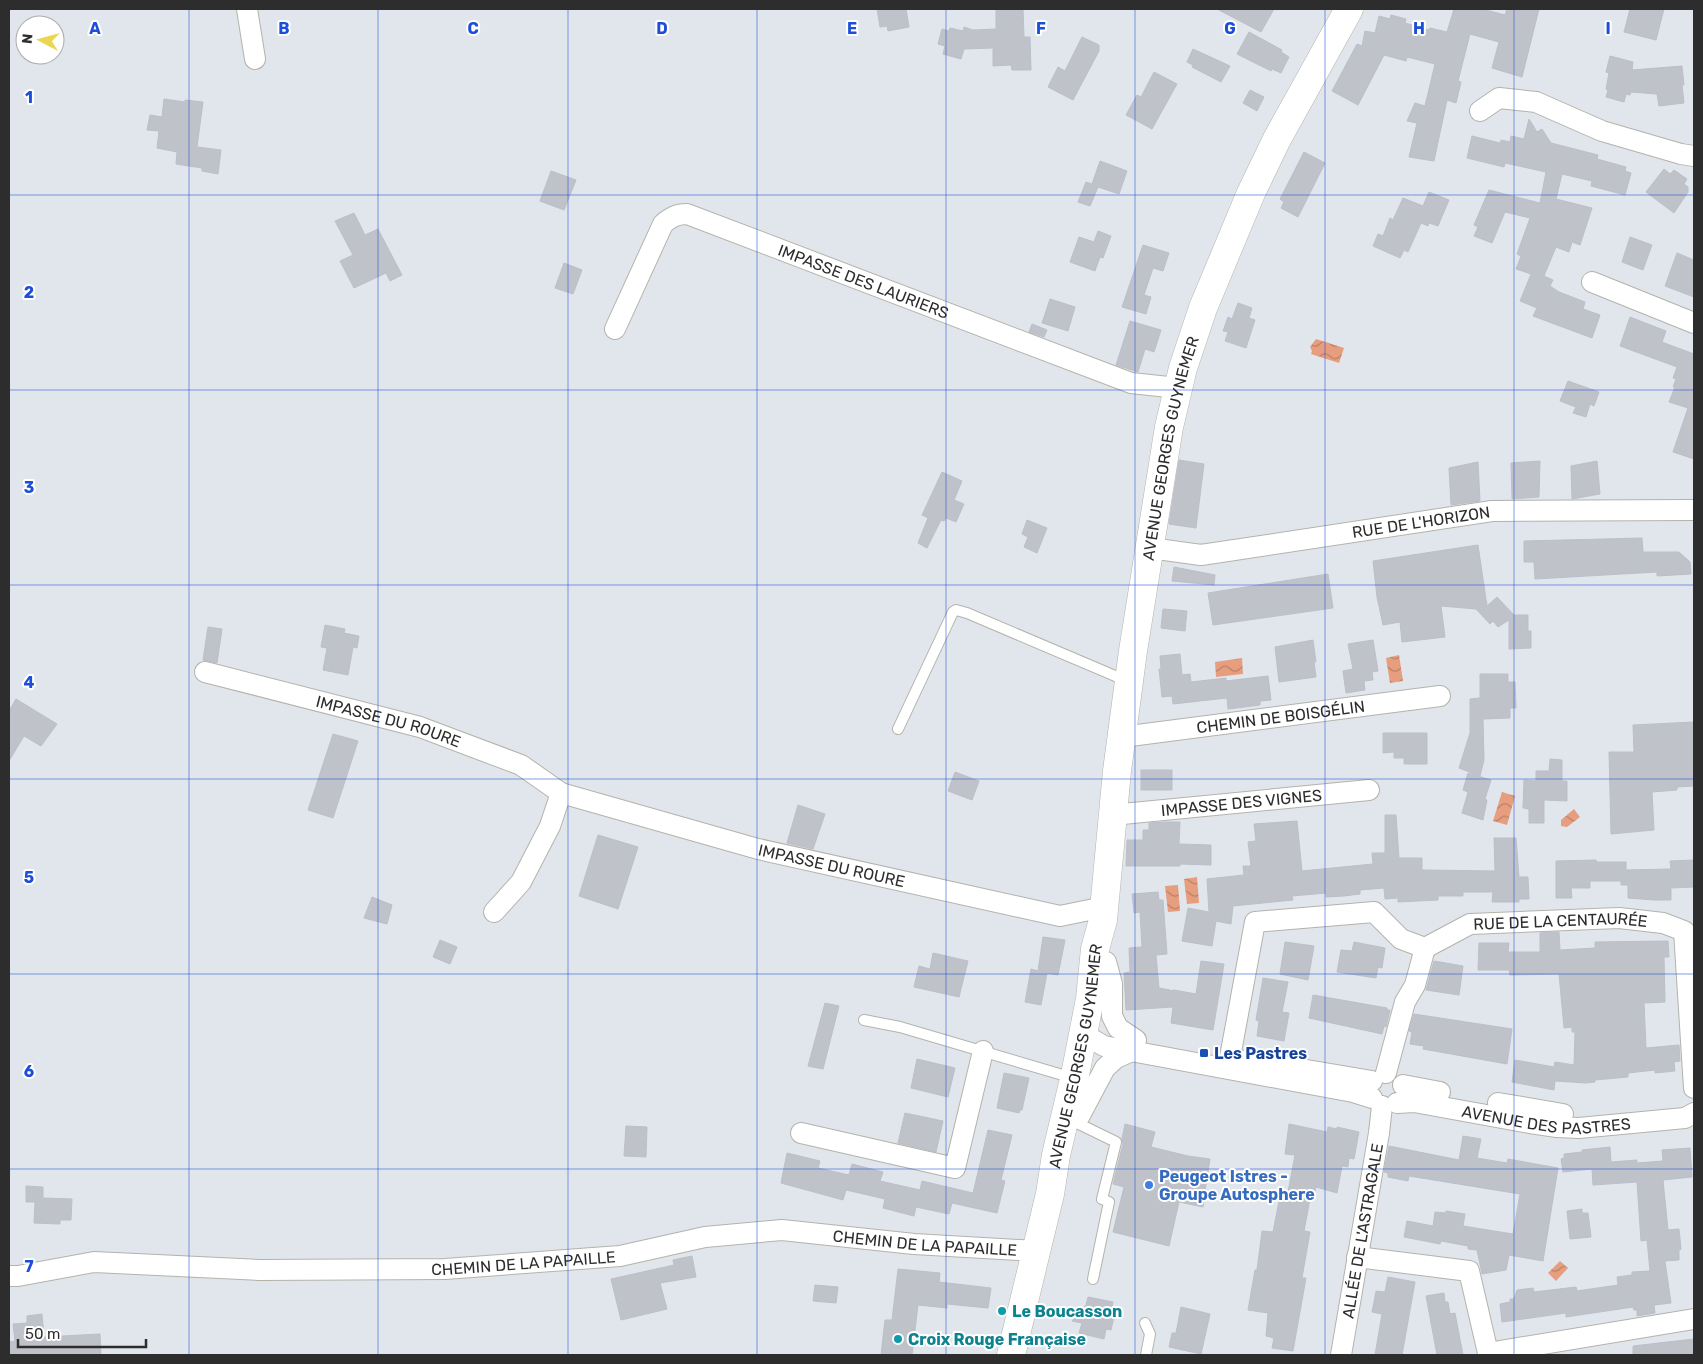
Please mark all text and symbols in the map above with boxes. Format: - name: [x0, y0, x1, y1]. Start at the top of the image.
- north arrow: [15, 15, 65, 65]
- text: A: [89, 19, 101, 38]
- text: B: [278, 19, 290, 38]
- text: C: [467, 19, 479, 38]
- text: D: [656, 19, 668, 38]
- text: E: [847, 19, 857, 38]
- text: F: [1036, 19, 1046, 38]
- text: G: [1224, 19, 1236, 38]
- text: H: [1413, 19, 1425, 38]
- text: I: [1605, 19, 1611, 38]
- text: N: [19, 33, 37, 45]
- text: 1: [25, 88, 33, 107]
- street label: IMPASSE DES LAURIERS: [775, 240, 952, 322]
- text: 2: [24, 283, 34, 302]
- street label: AVENUE GEORGES GUYNEMER: [1138, 334, 1202, 562]
- text: 3: [24, 478, 34, 497]
- street label: RUE DE L'HORIZON: [1351, 502, 1491, 542]
- text: 4: [24, 673, 35, 692]
- street label: IMPASSE DU ROURE: [314, 691, 464, 751]
- street label: CHEMIN DE BOISGÉLIN: [1195, 696, 1366, 737]
- street label: IMPASSE DES VIGNES: [1160, 785, 1323, 820]
- street label: IMPASSE DU ROURE: [757, 840, 907, 891]
- text: 5: [24, 868, 34, 887]
- street label: RUE DE LA CENTAURÉE: [1473, 908, 1648, 933]
- street label: AVENUE GEORGES GUYNEMER: [1045, 941, 1106, 1170]
- place label: Les Pastres: [1214, 1044, 1307, 1063]
- marker: Les Pastres: [1198, 1047, 1210, 1059]
- text: 6: [24, 1062, 34, 1081]
- street label: AVENUE DES PASTRES: [1460, 1101, 1632, 1138]
- street label: ALLÉE DE L'ASTRAGALE: [1338, 1142, 1387, 1320]
- place label: Peugeot Istres - Groupe Autosphere: [1159, 1167, 1315, 1204]
- marker: Peugeot Istres - Groupe Autosphere: [1143, 1179, 1155, 1191]
- street label: CHEMIN DE LA PAPAILLE: [832, 1226, 1018, 1259]
- street label: CHEMIN DE LA PAPAILLE: [431, 1247, 616, 1279]
- text: 7: [24, 1257, 34, 1276]
- place label: Le Boucasson: [1012, 1302, 1122, 1321]
- marker: Le Boucasson: [996, 1305, 1008, 1317]
- scale bar: [18, 1316, 145, 1348]
- text: 50 m: [25, 1325, 60, 1343]
- place label: Croix Rouge Française: [908, 1330, 1086, 1349]
- marker: Croix Rouge Française: [892, 1333, 904, 1345]

